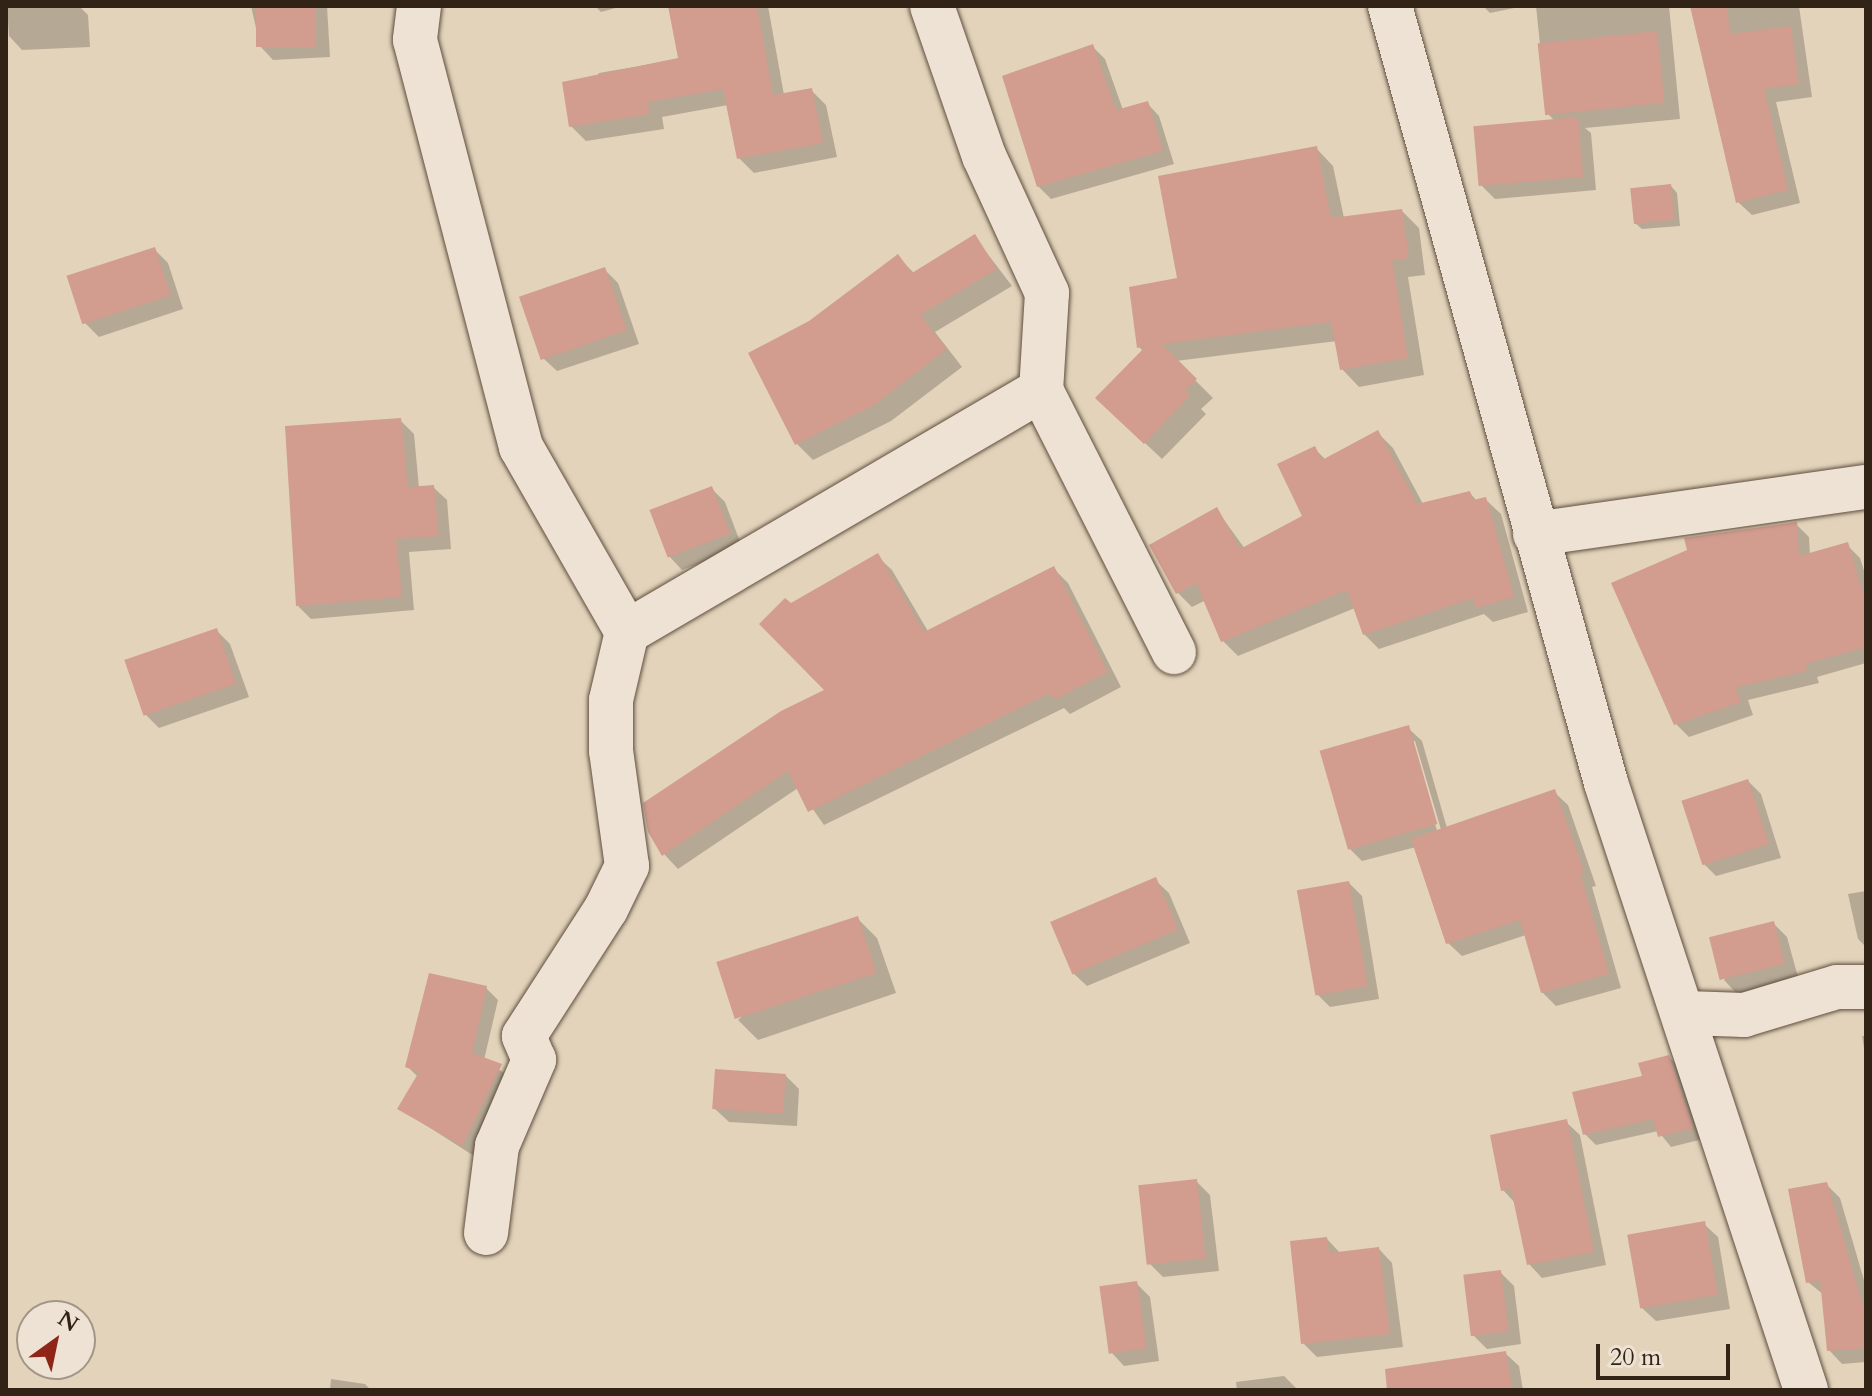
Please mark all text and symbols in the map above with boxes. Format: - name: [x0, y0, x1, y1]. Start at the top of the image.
- north arrow: [16, 1300, 96, 1380]
- text: N: [52, 1304, 84, 1339]
- scale bar: [1600, 1328, 1734, 1378]
- text: 20 m: [1610, 1341, 1661, 1374]

